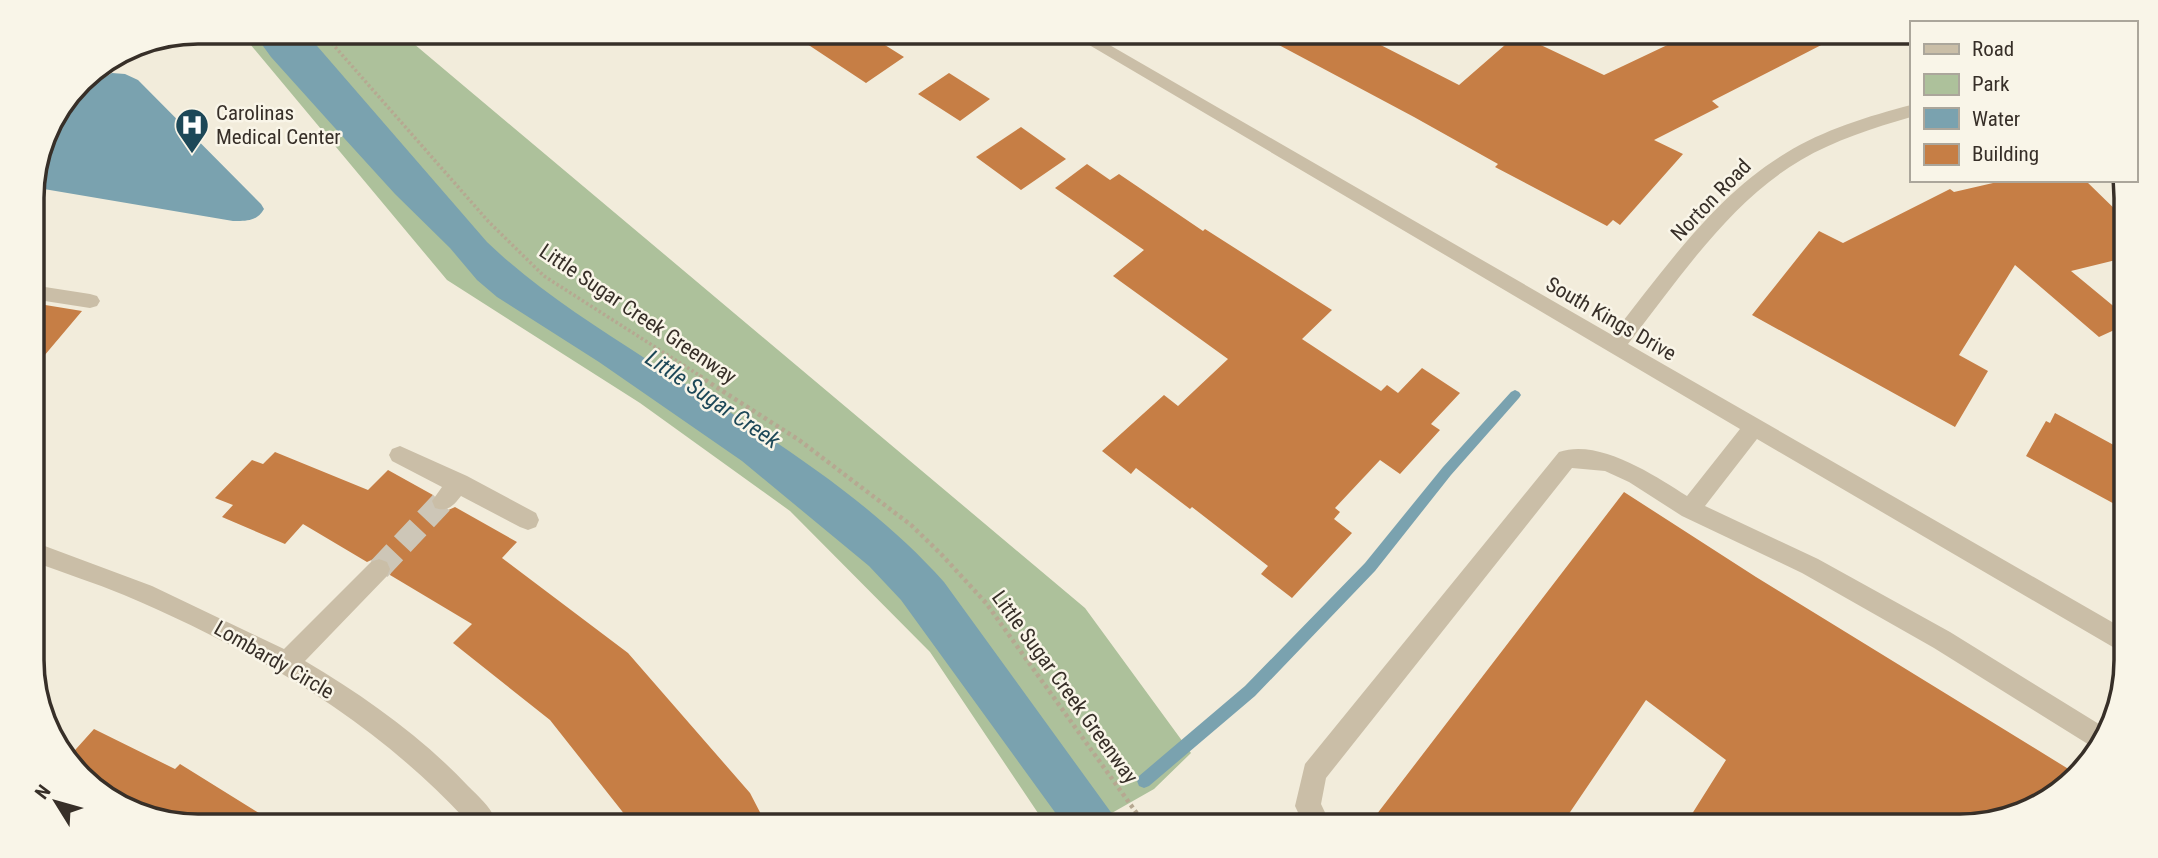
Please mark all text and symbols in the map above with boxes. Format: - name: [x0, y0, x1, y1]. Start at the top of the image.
- legend: [1910, 21, 2137, 182]
- text: Road: [1972, 37, 2014, 61]
- text: Park: [1972, 72, 2010, 96]
- place label: Carolinas Medical Center: [216, 101, 341, 149]
- hospital icon: Carolinas Medical Center: [173, 106, 211, 155]
- text: Water: [1972, 107, 2020, 131]
- text: Building: [1972, 142, 2039, 166]
- street label: Norton Road: [1666, 154, 1756, 246]
- street label: Little Sugar Creek Greenway: [535, 239, 741, 389]
- street label: South Kings Drive: [1542, 272, 1680, 366]
- water label: Little Sugar Creek: [640, 345, 786, 455]
- street label: Little Sugar Creek Greenway: [987, 586, 1143, 788]
- street label: Lombardy Circle: [210, 616, 338, 704]
- north arrow: [21, 767, 91, 837]
- text: N: [30, 781, 56, 804]

